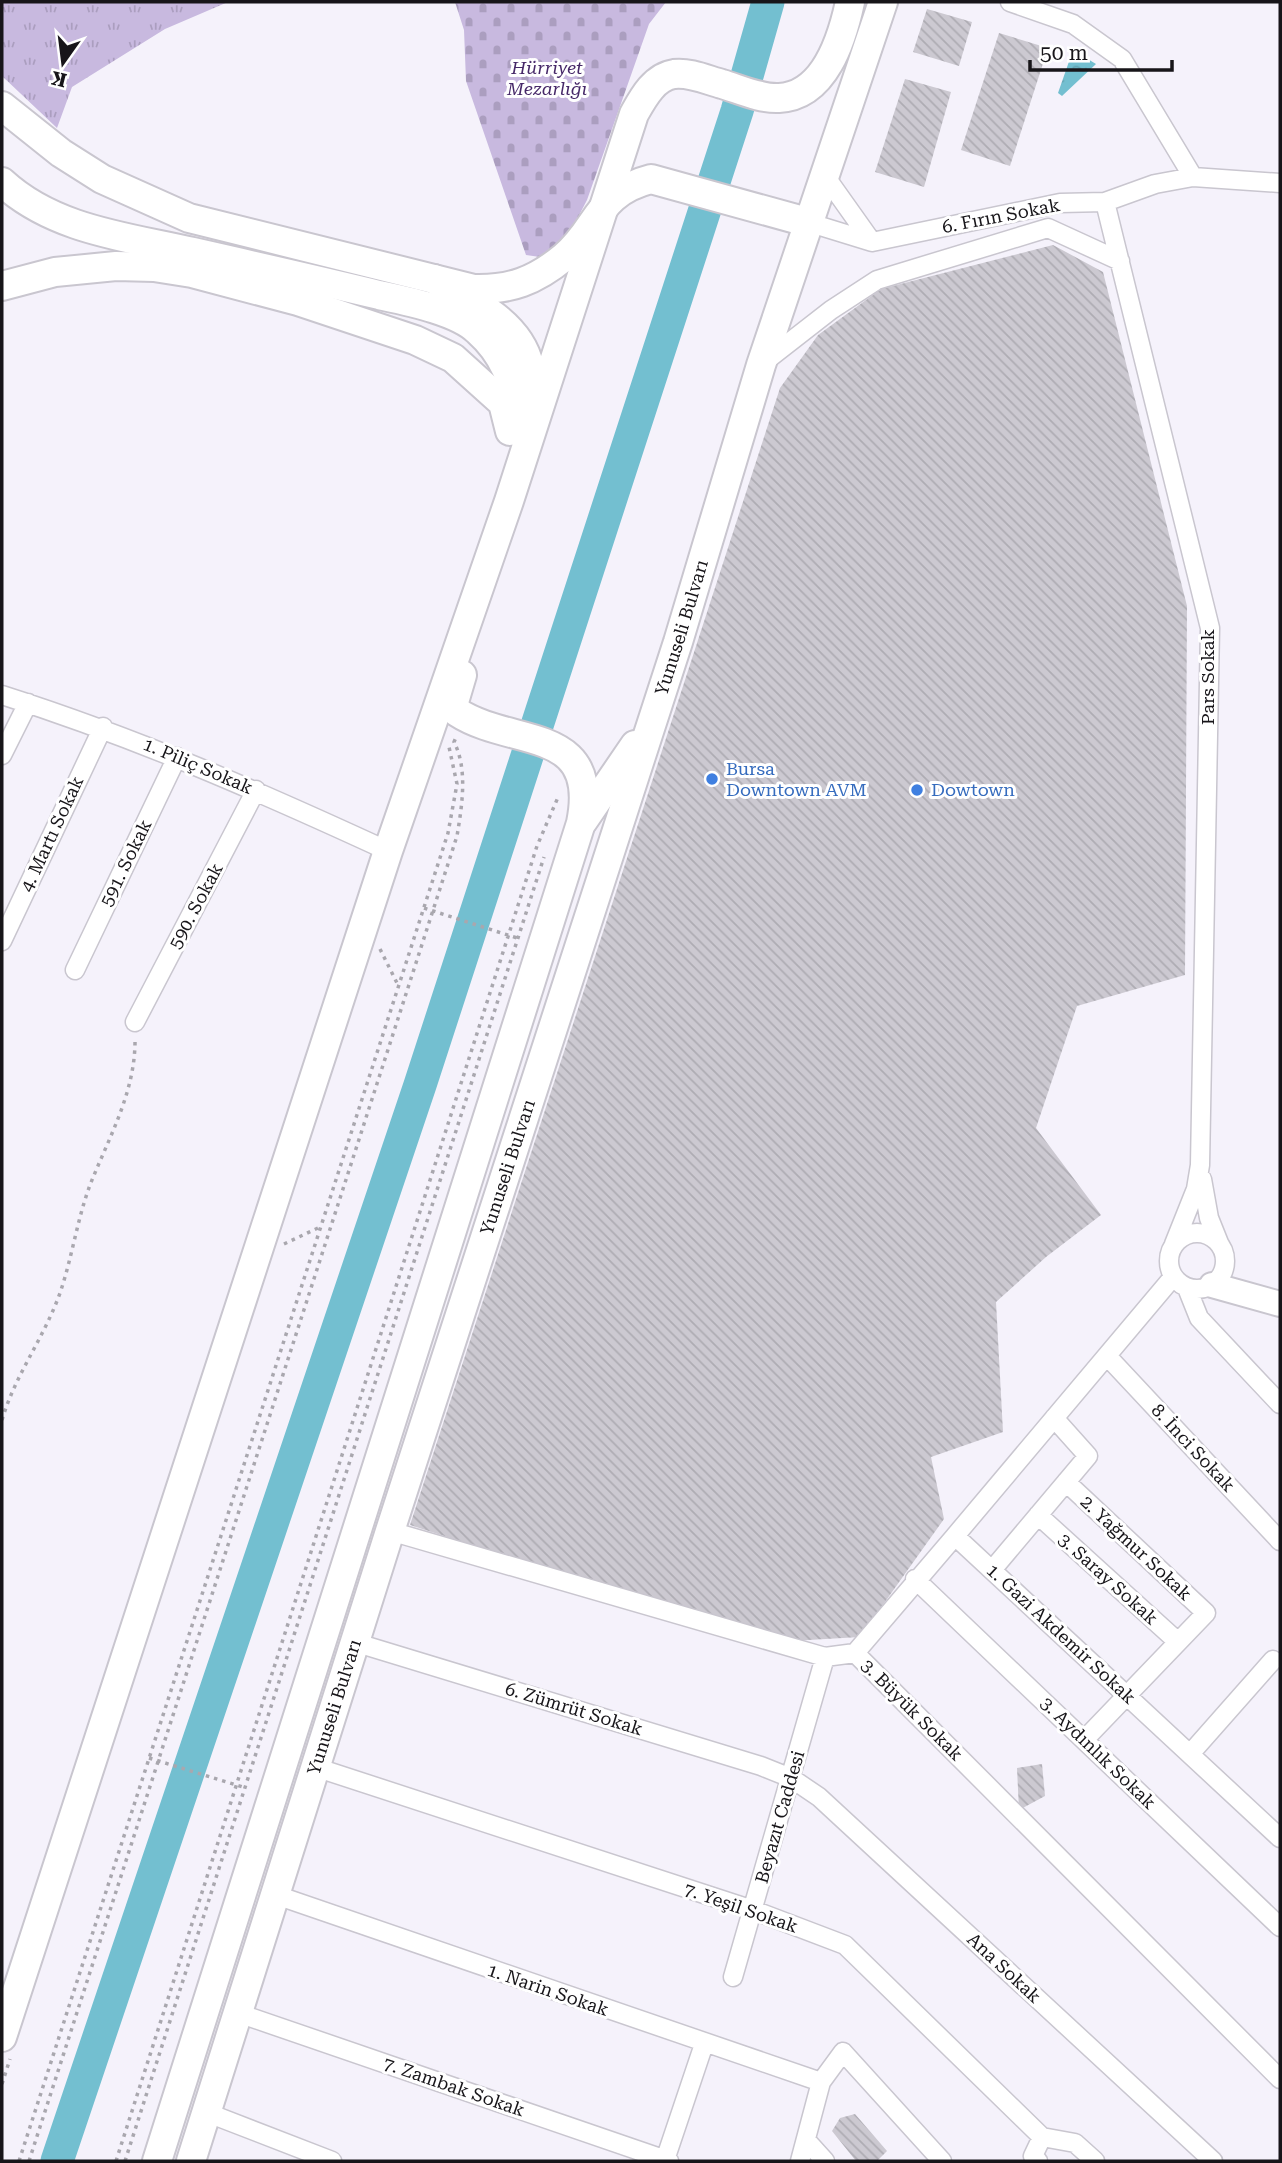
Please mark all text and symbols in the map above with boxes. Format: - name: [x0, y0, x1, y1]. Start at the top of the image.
- north arrow: [28, 28, 98, 98]
- scale bar: [1030, 28, 1172, 72]
- text: 50 m: [1040, 41, 1088, 65]
- park label: Hürriyet Mezarlığı: [506, 57, 587, 99]
- text: K: [49, 66, 69, 92]
- street label: 6. Fırın Sokak: [940, 194, 1062, 237]
- street label: Yunuseli Bulvarı: [650, 557, 712, 698]
- street label: Pars Sokak: [1197, 629, 1218, 725]
- street label: 1. Piliç Sokak: [140, 733, 256, 798]
- place label: Bursa Downtown AVM: [726, 758, 867, 800]
- marker: Bursa Downtown AVM: [704, 771, 720, 787]
- street label: 4. Martı Sokak: [16, 773, 88, 895]
- place label: Dowtown: [931, 779, 1015, 800]
- marker: Dowtown: [909, 782, 925, 798]
- street label: 591. Sokak: [96, 816, 156, 910]
- street label: 590. Sokak: [164, 859, 227, 952]
- street label: Yunuseli Bulvarı: [476, 1097, 539, 1237]
- street label: 8. İnci Sokak: [1147, 1399, 1239, 1496]
- street label: 2. Yağmur Sokak: [1076, 1491, 1196, 1604]
- street label: 3. Saray Sokak: [1054, 1528, 1162, 1629]
- street label: 1. Gazi Akdemir Sokak: [983, 1559, 1140, 1708]
- street label: Yunuseli Bulvarı: [303, 1636, 365, 1777]
- street label: 3. Büyük Sokak: [857, 1655, 967, 1765]
- street label: 6. Zümrüt Sokak: [503, 1678, 645, 1739]
- street label: 3. Aydınlık Sokak: [1036, 1692, 1160, 1813]
- street label: Beyazıt Caddesi: [751, 1748, 809, 1886]
- street label: 7. Yeşil Sokak: [681, 1878, 801, 1937]
- street label: Ana Sokak: [963, 1928, 1046, 2007]
- street label: 1. Narin Sokak: [485, 1959, 612, 2020]
- street label: 7. Zambak Sokak: [381, 2052, 528, 2121]

